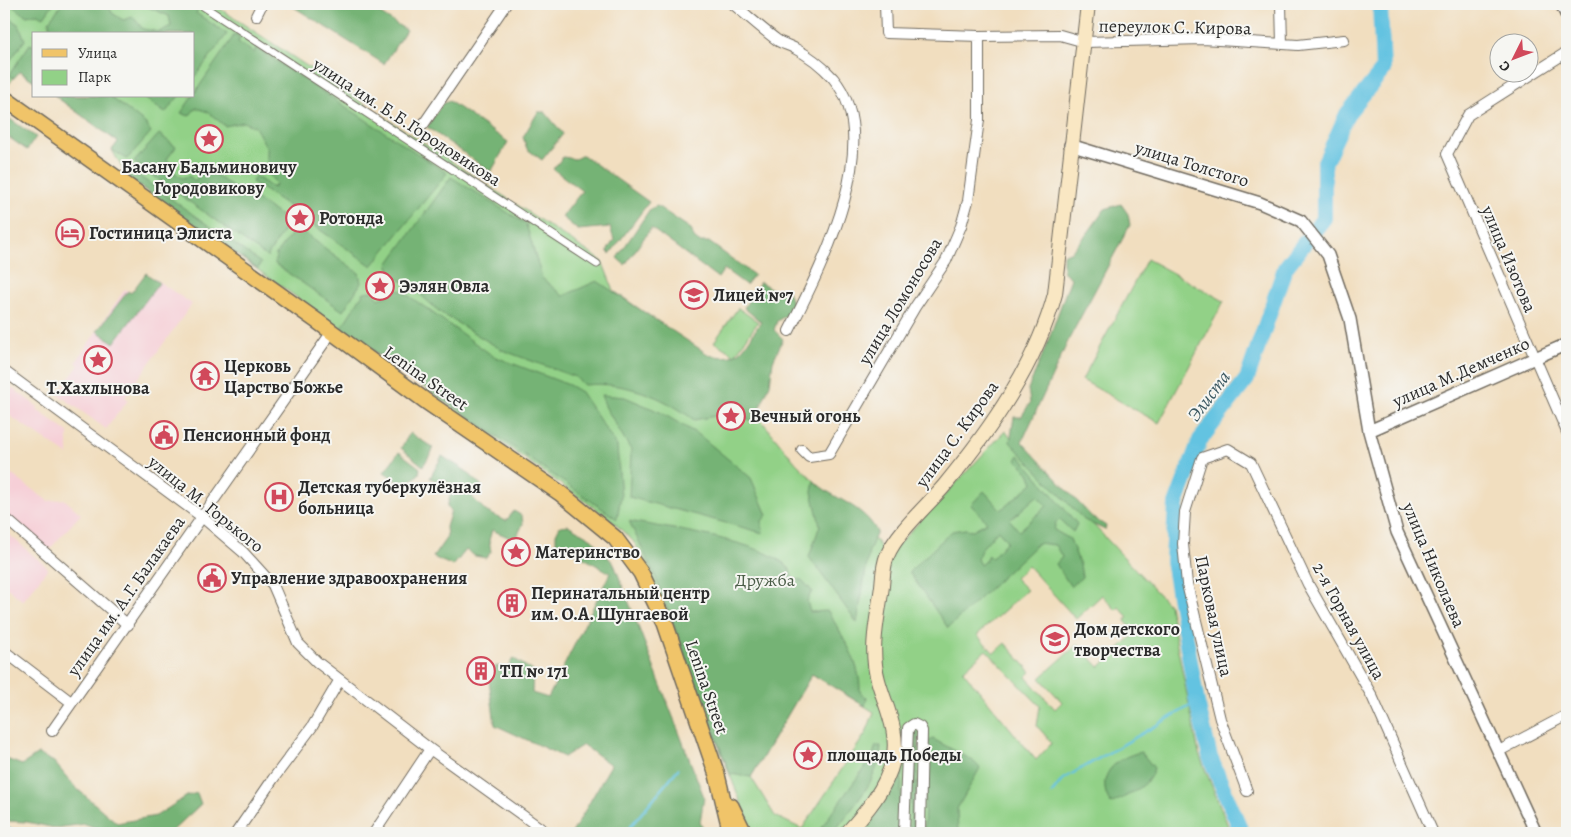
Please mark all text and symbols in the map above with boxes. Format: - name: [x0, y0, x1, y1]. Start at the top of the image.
- street label: переулок С. Кирова: [1098, 14, 1252, 40]
- legend: [32, 32, 195, 98]
- north arrow: [1488, 32, 1538, 82]
- text: Улица: [78, 43, 117, 63]
- street label: улица им. Б.Б.Городовикова: [307, 52, 506, 192]
- text: С: [1495, 57, 1515, 76]
- text: Парк: [78, 67, 111, 87]
- place icon: Басану Бадьминовичу Городовикову: [194, 124, 224, 154]
- street label: улица Толстого: [1131, 135, 1252, 193]
- place label: Басану Бадьминовичу Городовикову: [121, 155, 297, 200]
- street label: улица Изотова: [1475, 201, 1543, 317]
- place icon: Ротонда: [285, 203, 315, 233]
- place label: Ротонда: [319, 206, 384, 230]
- hotel icon: Гостиница Элиста: [55, 218, 85, 248]
- place label: Гостиница Элиста: [89, 221, 232, 245]
- street label: улица Ломоносова: [852, 232, 948, 370]
- place icon: Ээлян Овла: [365, 271, 395, 301]
- place label: Ээлян Овла: [399, 274, 490, 298]
- school or university icon: Лицей №7: [679, 280, 709, 310]
- place label: Лицей №7: [713, 283, 794, 307]
- street label: улица М.Демченко: [1388, 331, 1533, 413]
- street label: Lenina Street: [379, 340, 473, 416]
- place icon: Т.Хахлынова: [83, 345, 113, 375]
- place label: Церковь Царство Божье: [224, 354, 343, 399]
- temple icon: Церковь Царство Божье: [190, 361, 220, 391]
- water label: Элиста: [1181, 365, 1237, 427]
- street label: улица С. Кирова: [909, 375, 1004, 493]
- place label: Т.Хахлынова: [46, 376, 150, 400]
- place icon: Вечный огонь: [716, 401, 746, 431]
- place label: Вечный огонь: [750, 404, 861, 428]
- public building icon: Пенсионный фонд: [149, 420, 179, 450]
- place label: Пенсионный фонд: [183, 423, 331, 447]
- street label: улица М. Горького: [142, 449, 269, 558]
- place label: Детская туберкулёзная больница: [298, 475, 481, 520]
- hospital icon: Детская туберкулёзная больница: [264, 482, 294, 512]
- street label: улица Николаева: [1396, 498, 1471, 632]
- street label: улица им. А.Г. Балакаева: [61, 511, 191, 682]
- place icon: Материнство: [501, 537, 531, 567]
- place label: Материнство: [535, 540, 640, 564]
- street label: Парковая улица: [1189, 553, 1239, 679]
- street label: 2-я Горная улица: [1307, 558, 1391, 684]
- public building icon: Управление здравоохранения: [197, 563, 227, 593]
- place label: Управление здравоохранения: [231, 566, 467, 590]
- park label: Дружба: [735, 568, 796, 592]
- place label: Перинатальный центр им. О.А. Шунгаевой: [531, 581, 710, 626]
- building icon: Перинатальный центр им. О.А. Шунгаевой: [497, 588, 527, 618]
- place label: Дом детского творчества: [1074, 617, 1180, 662]
- school or university icon: Дом детского творчества: [1040, 624, 1070, 654]
- street label: Lenina Street: [680, 637, 734, 737]
- building icon: ТП № 171: [466, 656, 496, 686]
- place label: ТП № 171: [500, 659, 568, 683]
- place icon: площадь Победы: [793, 740, 823, 770]
- place label: площадь Победы: [827, 743, 961, 767]

